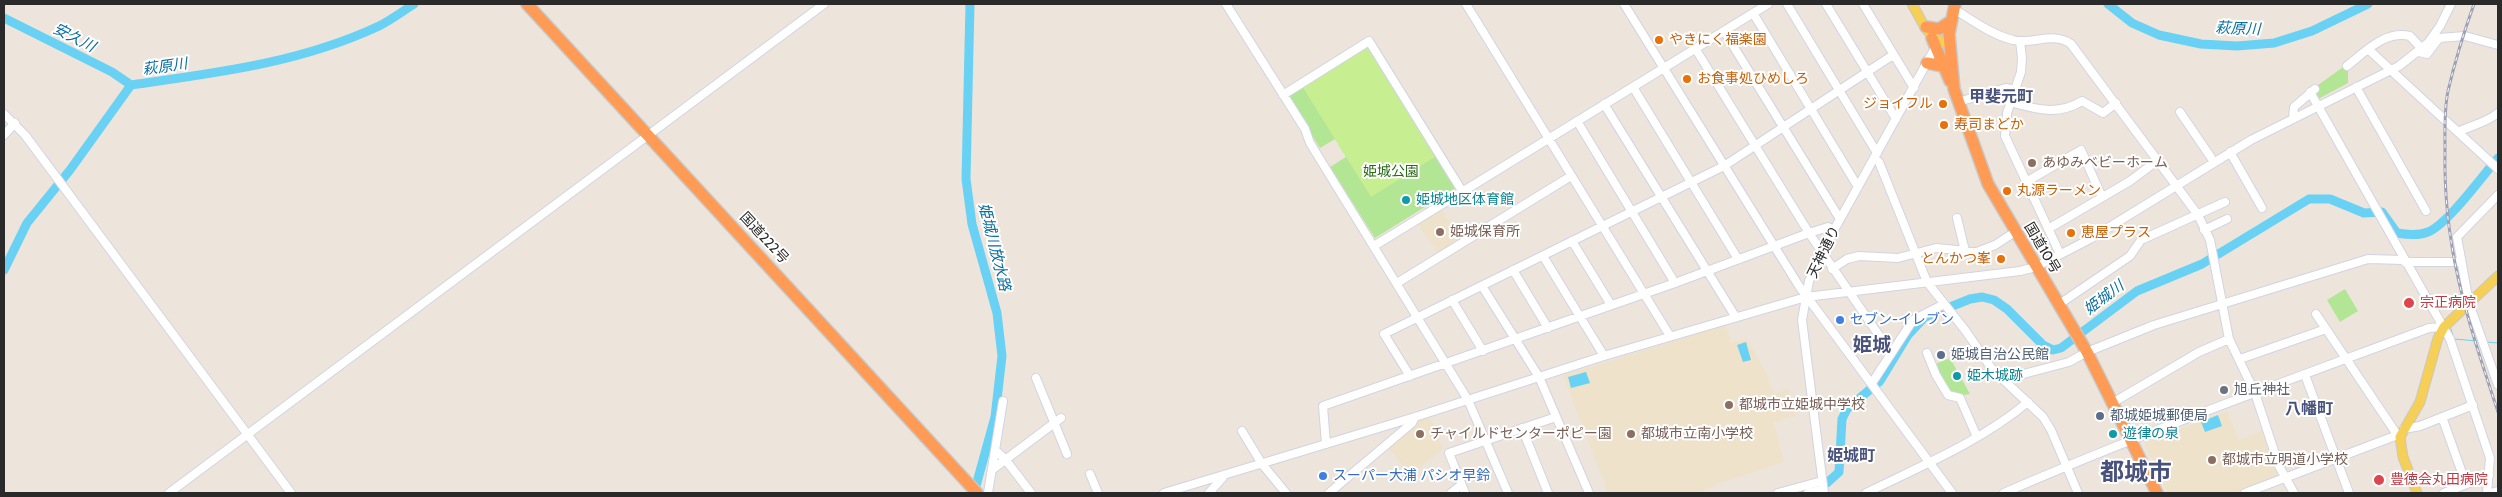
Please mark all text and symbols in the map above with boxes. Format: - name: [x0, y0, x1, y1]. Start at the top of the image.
- water label: 萩原川: [2215, 19, 2261, 39]
- water label: 安久川: [50, 20, 98, 56]
- place label: やきにく福楽園: [1669, 32, 1767, 48]
- marker: やきにく福楽園: [1653, 34, 1665, 46]
- water label: 萩原川: [141, 55, 189, 79]
- place label: お食事処ひめしろ: [1697, 71, 1809, 87]
- marker: お食事処ひめしろ: [1681, 73, 1693, 85]
- district label: 甲斐元町: [1969, 87, 2033, 107]
- place label: ジョイフル: [1863, 96, 1933, 112]
- marker: ジョイフル: [1937, 98, 1949, 110]
- place label: 寿司まどか: [1954, 117, 2024, 133]
- marker: 寿司まどか: [1938, 119, 1950, 131]
- place label: あゆみベビーホーム: [2042, 155, 2168, 171]
- marker: あゆみベビーホーム: [2026, 157, 2038, 169]
- park label: 姫城公園: [1363, 164, 1419, 180]
- place label: 丸源ラーメン: [2017, 183, 2101, 199]
- marker: 丸源ラーメン: [2001, 185, 2013, 197]
- place label: 姫城地区体育館: [1416, 192, 1514, 208]
- marker: 姫城地区体育館: [1400, 194, 1412, 206]
- water label: 姫城川放水路: [974, 201, 1014, 293]
- street label: 国道222号: [736, 209, 792, 267]
- street label: 国道10号: [2020, 220, 2064, 276]
- street label: 天神通り: [1804, 223, 1844, 281]
- place label: 姫城保育所: [1450, 224, 1520, 240]
- place label: 恵屋プラス: [2081, 225, 2151, 241]
- marker: 姫城保育所: [1434, 226, 1446, 238]
- marker: 恵屋プラス: [2065, 227, 2077, 239]
- place label: とんかつ峯: [1921, 251, 1991, 267]
- marker: とんかつ峯: [1995, 253, 2007, 265]
- water label: 姫城川: [2081, 277, 2127, 319]
- place label: 宗正病院: [2420, 295, 2476, 311]
- marker: 宗正病院: [2402, 296, 2416, 310]
- place label: セブン-イレブン: [1850, 312, 1954, 328]
- marker: セブン-イレブン: [1834, 314, 1846, 326]
- district label: 姫城: [1853, 334, 1891, 356]
- place label: 姫城自治公民館: [1951, 347, 2049, 363]
- marker: 姫城自治公民館: [1935, 349, 1947, 361]
- place label: 姫木城跡: [1967, 368, 2023, 384]
- marker: 姫木城跡: [1951, 370, 1963, 382]
- place label: 旭丘神社: [2234, 382, 2290, 398]
- marker: 旭丘神社: [2218, 384, 2230, 396]
- place label: 都城市立姫城中学校: [1739, 397, 1865, 413]
- marker: 都城市立姫城中学校: [1723, 399, 1735, 411]
- district label: 八幡町: [2285, 399, 2333, 419]
- place label: 都城姫城郵便局: [2110, 408, 2208, 424]
- marker: 都城姫城郵便局: [2094, 410, 2106, 422]
- place label: チャイルドセンターポピー園: [1430, 426, 1612, 442]
- place label: 都城市立南小学校: [1641, 426, 1753, 442]
- place label: 遊律の泉: [2123, 426, 2179, 442]
- marker: チャイルドセンターポピー園: [1414, 428, 1426, 440]
- marker: 都城市立南小学校: [1625, 428, 1637, 440]
- marker: 遊律の泉: [2107, 428, 2119, 440]
- district label: 姫城町: [1827, 446, 1875, 466]
- place label: 都城市立明道小学校: [2222, 452, 2348, 468]
- marker: 都城市立明道小学校: [2206, 454, 2218, 466]
- district label: 都城市: [2100, 459, 2172, 487]
- place label: スーパー大浦 パシオ早鈴: [1333, 468, 1490, 484]
- marker: スーパー大浦 パシオ早鈴: [1317, 470, 1329, 482]
- place label: 豊徳会丸田病院: [2390, 472, 2488, 488]
- marker: 豊徳会丸田病院: [2372, 473, 2386, 487]

